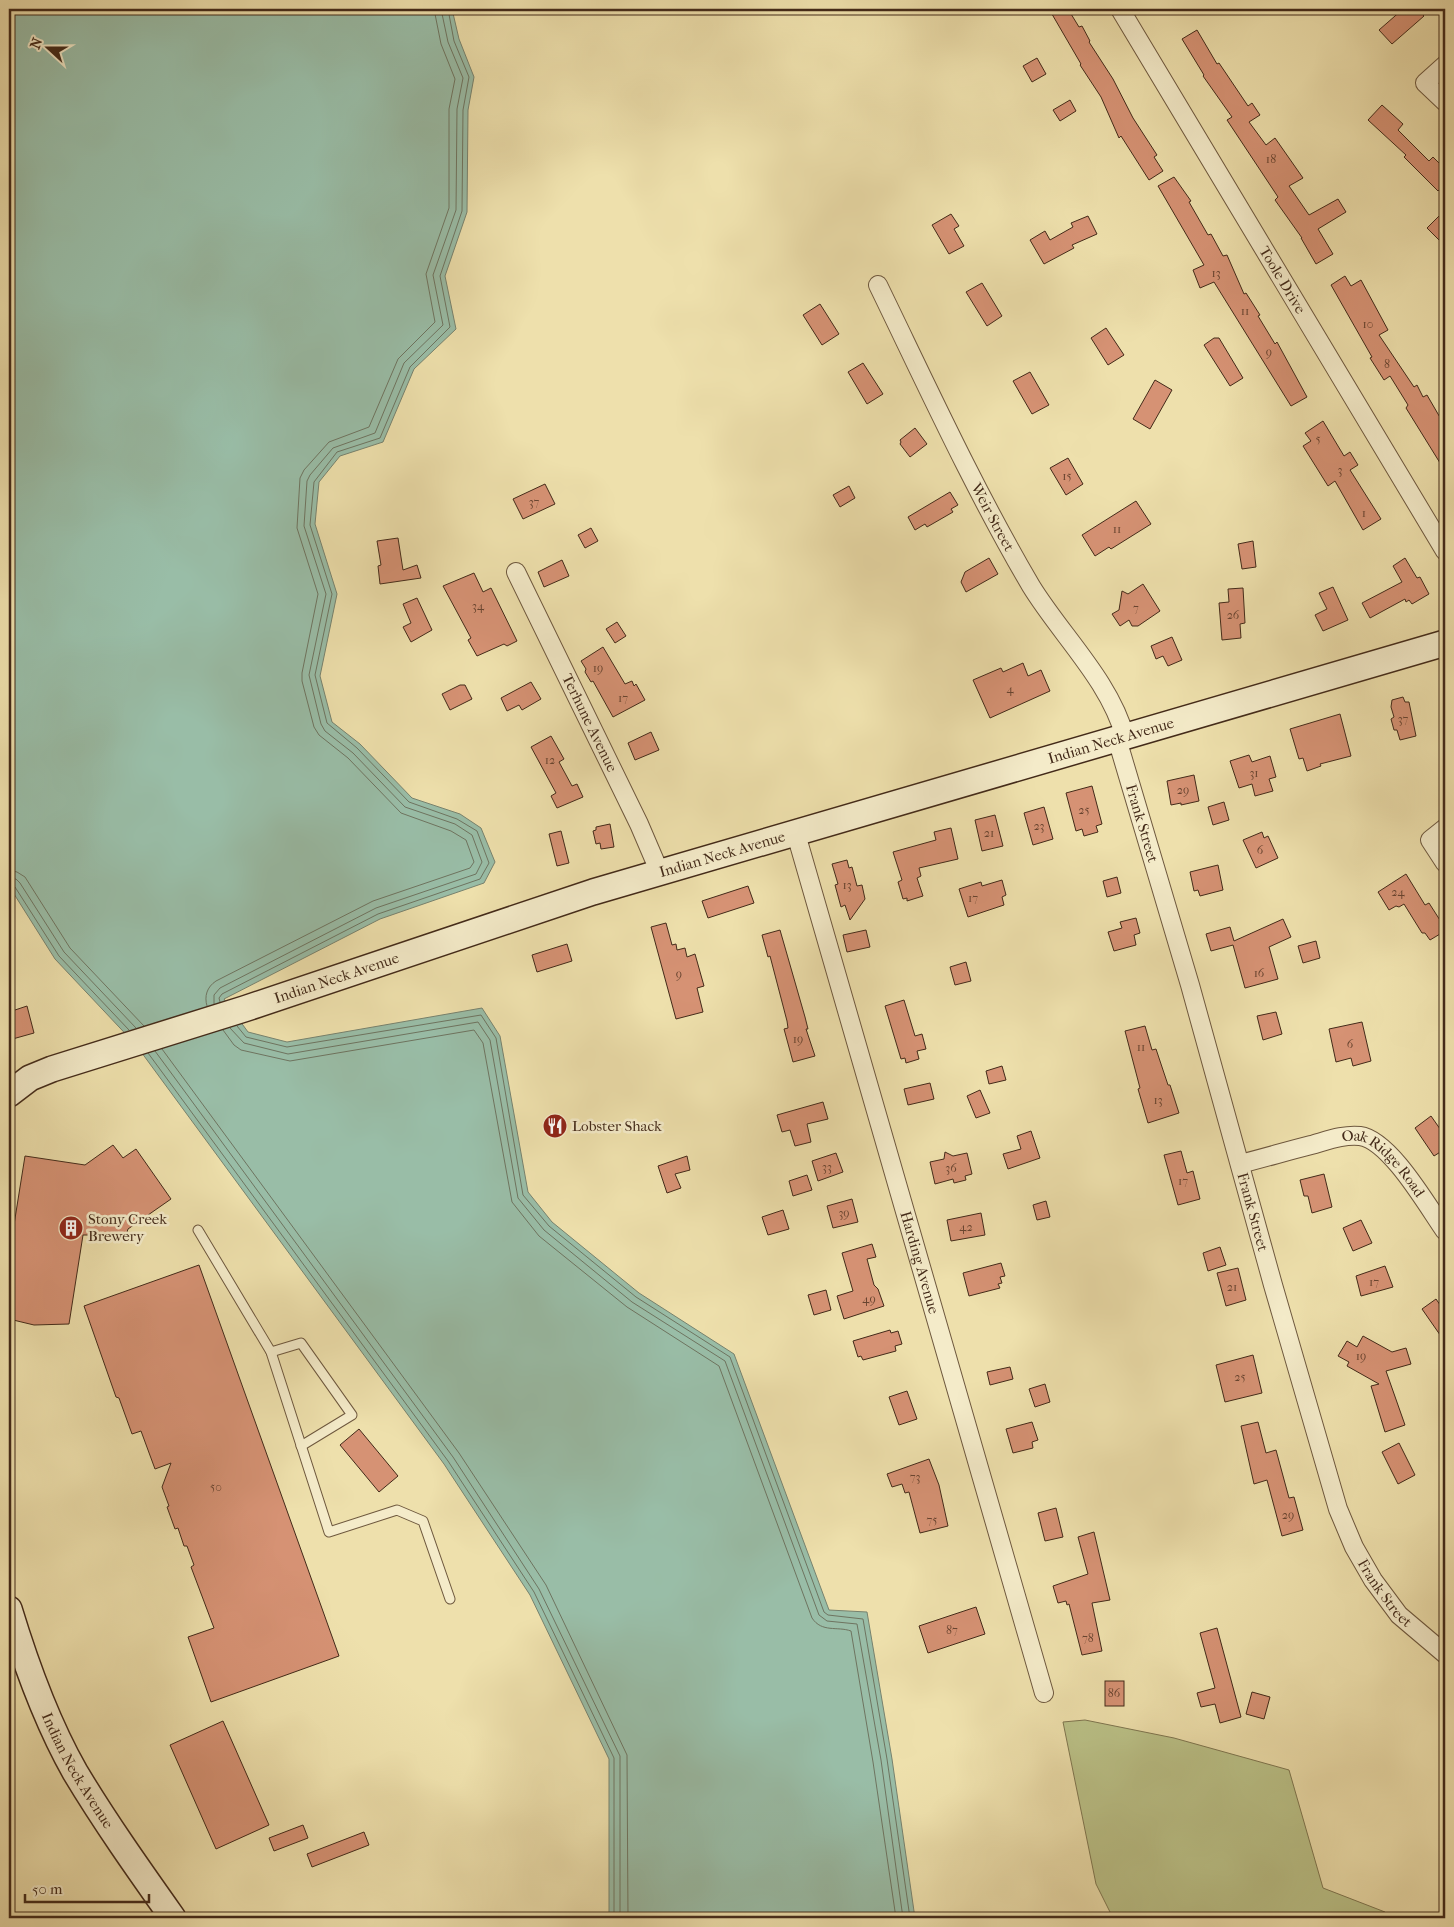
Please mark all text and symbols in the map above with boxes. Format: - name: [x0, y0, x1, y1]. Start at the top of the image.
- north arrow: [22, 22, 72, 72]
- text: N: [26, 35, 46, 52]
- house number: 18: [1266, 152, 1276, 166]
- street label: Toole Drive: [1255, 243, 1310, 317]
- house number: 13: [1211, 266, 1221, 280]
- house number: 11: [1241, 304, 1249, 318]
- house number: 10: [1363, 317, 1373, 331]
- house number: 9: [1266, 345, 1272, 359]
- house number: 8: [1384, 357, 1390, 371]
- house number: 5: [1315, 432, 1321, 446]
- house number: 3: [1338, 463, 1343, 477]
- house number: 15: [1062, 469, 1072, 483]
- street label: Weir Street: [967, 479, 1019, 555]
- house number: 37: [529, 495, 540, 509]
- house number: 1: [1362, 506, 1366, 520]
- house number: 11: [1113, 522, 1121, 536]
- house number: 34: [472, 599, 485, 613]
- house number: 7: [1133, 601, 1139, 615]
- house number: 26: [1227, 608, 1240, 622]
- house number: 19: [593, 661, 603, 675]
- street label: Terhune Avenue: [558, 671, 622, 776]
- house number: 4: [1006, 682, 1014, 696]
- house number: 17: [618, 691, 628, 705]
- house number: 37: [1398, 712, 1409, 726]
- street label: Indian Neck Avenue: [1046, 714, 1177, 768]
- house number: 12: [545, 753, 555, 767]
- house number: 31: [1249, 766, 1259, 780]
- street label: Frank Street: [1122, 782, 1162, 865]
- house number: 29: [1177, 783, 1189, 797]
- house number: 25: [1078, 803, 1090, 817]
- house number: 23: [1033, 819, 1045, 833]
- house number: 21: [984, 826, 994, 840]
- street label: Indian Neck Avenue: [657, 827, 788, 881]
- house number: 6: [1257, 843, 1264, 857]
- house number: 13: [842, 878, 852, 892]
- house number: 24: [1391, 885, 1406, 899]
- house number: 17: [968, 891, 978, 905]
- street label: Indian Neck Avenue: [272, 948, 402, 1007]
- house number: 16: [1254, 966, 1265, 980]
- house number: 9: [676, 967, 682, 981]
- house number: 19: [793, 1032, 803, 1046]
- house number: 6: [1347, 1037, 1354, 1051]
- house number: 11: [1137, 1040, 1145, 1054]
- house number: 13: [1153, 1093, 1163, 1107]
- restaurant icon: Lobster Shack: [542, 1113, 568, 1139]
- place label: Lobster Shack: [572, 1117, 662, 1135]
- street label: Oak Ridge Road: [1341, 1126, 1429, 1201]
- house number: 33: [822, 1160, 832, 1174]
- house number: 36: [945, 1161, 957, 1175]
- street label: Frank Street: [1233, 1171, 1272, 1254]
- house number: 17: [1178, 1174, 1188, 1188]
- house number: 39: [838, 1206, 850, 1220]
- street label: Harding Avenue: [896, 1209, 943, 1316]
- place label: Stony Creek Brewery: [88, 1210, 167, 1245]
- building icon: Stony Creek Brewery: [58, 1215, 84, 1241]
- house number: 42: [959, 1220, 973, 1234]
- house number: 17: [1369, 1275, 1379, 1289]
- house number: 21: [1227, 1280, 1237, 1294]
- house number: 49: [862, 1292, 876, 1306]
- house number: 19: [1356, 1349, 1366, 1363]
- house number: 25: [1234, 1370, 1246, 1384]
- house number: 73: [910, 1470, 920, 1484]
- house number: 50: [210, 1480, 222, 1494]
- house number: 29: [1282, 1508, 1294, 1522]
- house number: 75: [927, 1513, 937, 1527]
- street label: Frank Street: [1354, 1556, 1416, 1632]
- house number: 87: [946, 1623, 958, 1637]
- house number: 78: [1082, 1631, 1094, 1645]
- house number: 86: [1108, 1686, 1121, 1700]
- street label: Indian Neck Avenue: [38, 1710, 118, 1832]
- scale bar: [25, 1872, 149, 1904]
- text: 50 m: [32, 1880, 63, 1898]

